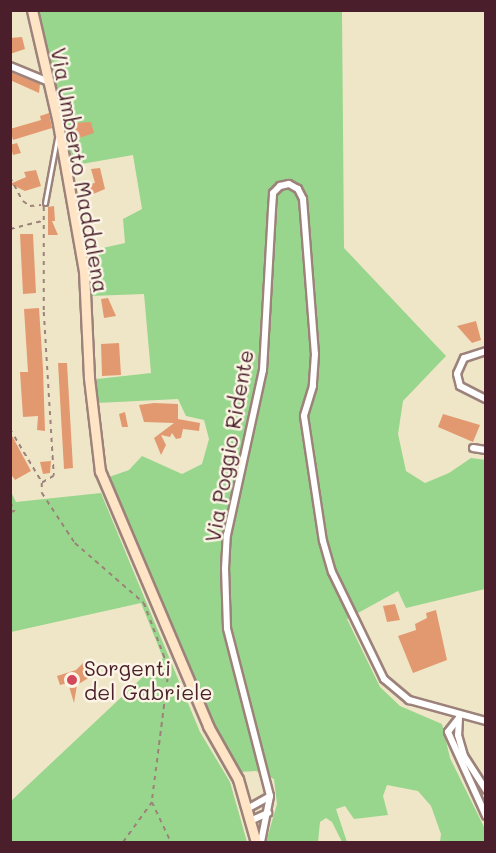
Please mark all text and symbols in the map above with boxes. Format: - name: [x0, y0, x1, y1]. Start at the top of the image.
- street label: Via Umberto Maddalena: [46, 46, 114, 294]
- street label: Via Poggio Ridente: [200, 348, 258, 544]
- place label: Sorgenti del Gabriele: [84, 655, 213, 705]
- marker: Sorgenti del Gabriele: [65, 673, 79, 687]

